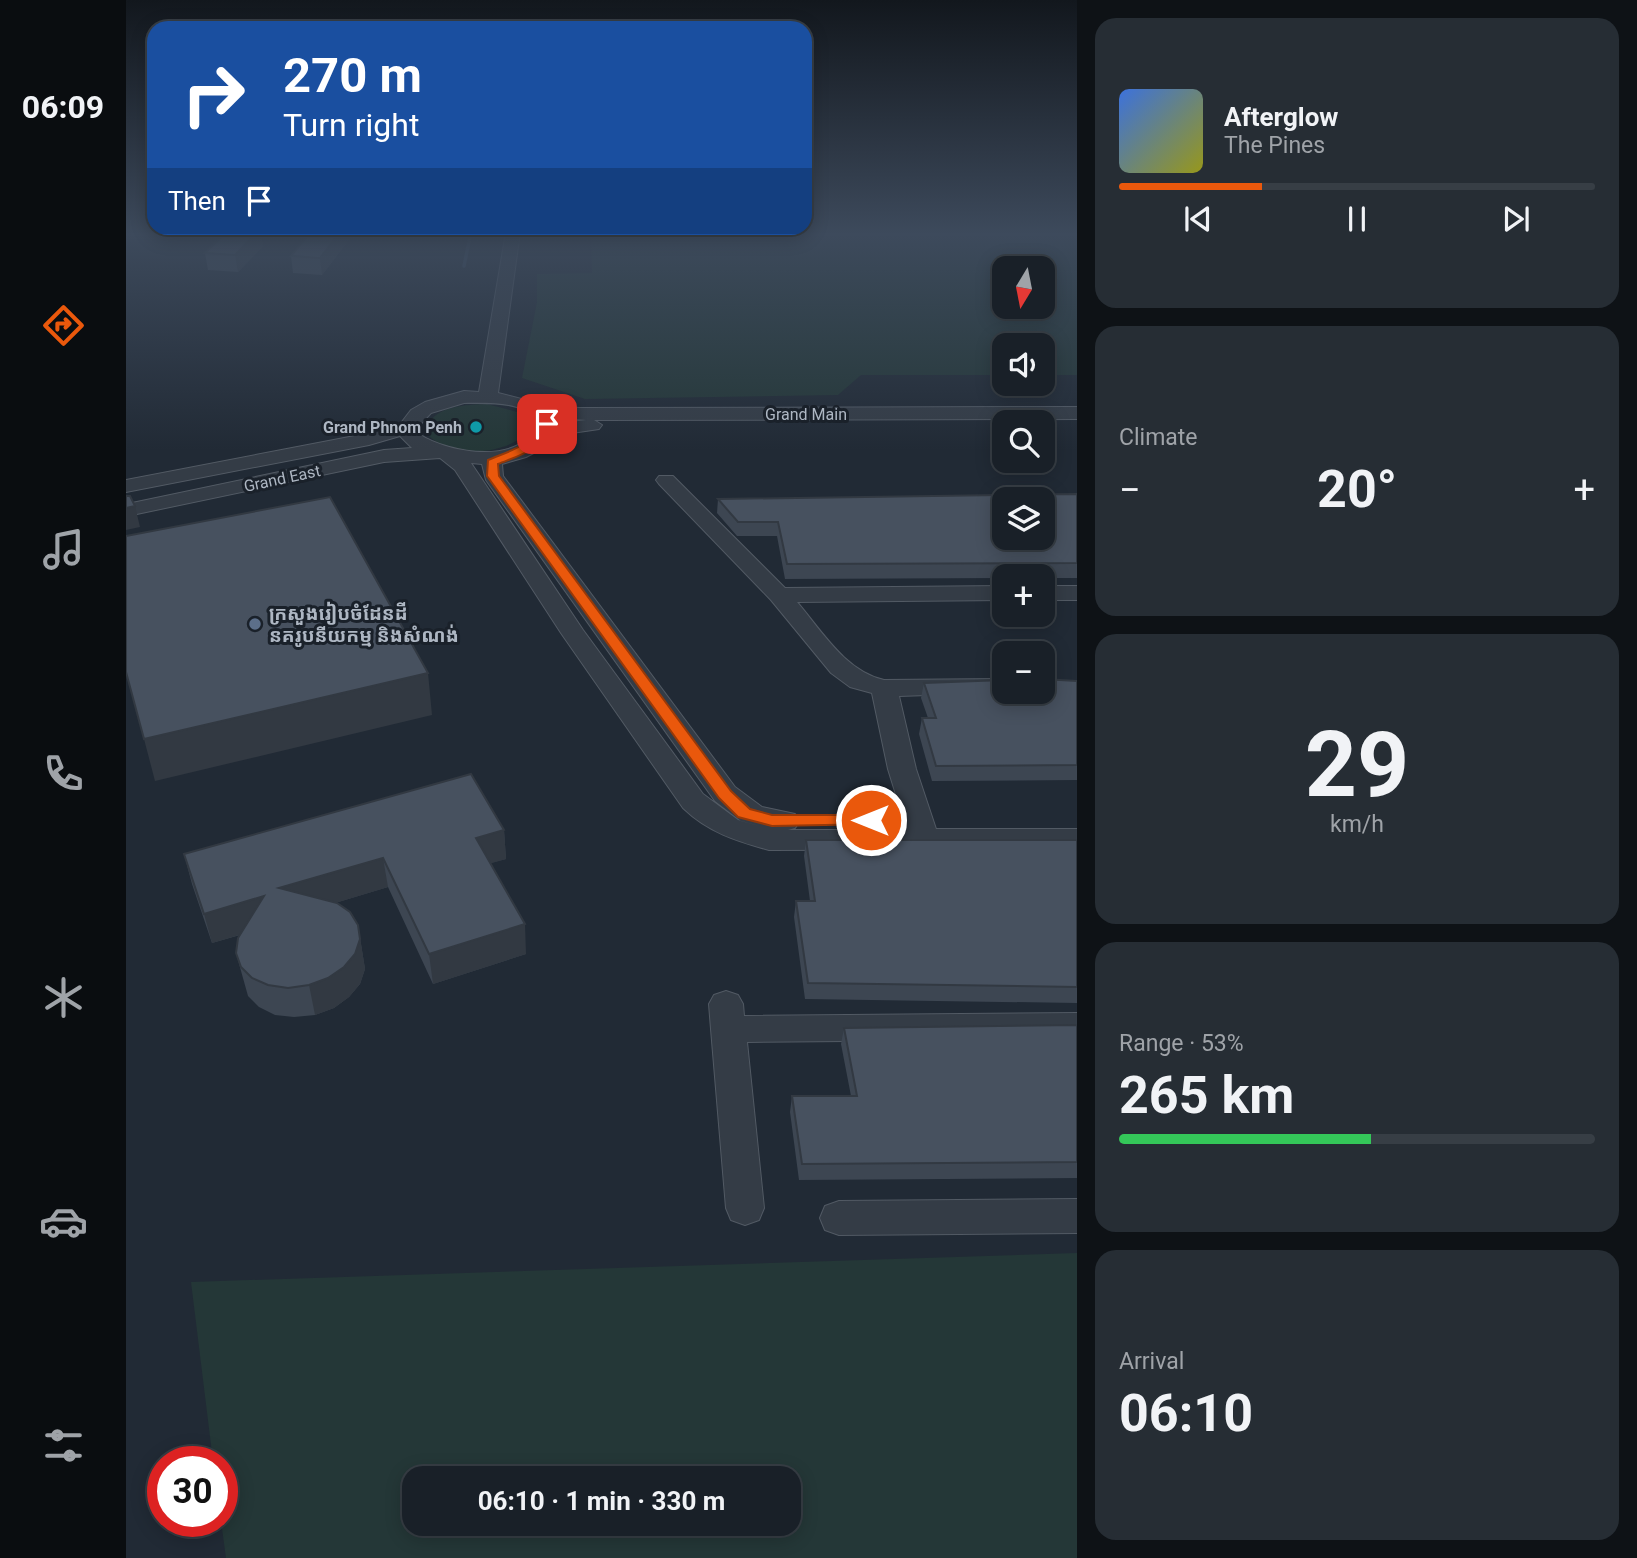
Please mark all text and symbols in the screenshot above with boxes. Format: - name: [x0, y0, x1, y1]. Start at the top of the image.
- text: 270 m: [283, 47, 422, 104]
- icon: right: [168, 49, 259, 140]
- text: 06:09: [22, 88, 104, 126]
- text: Afterglow: [1224, 102, 1338, 132]
- text: Turn right: [283, 106, 419, 144]
- text: The Pines: [1224, 132, 1325, 159]
- icon: arrive: [240, 182, 278, 220]
- text: Then: [168, 186, 226, 216]
- icon: previous: [1179, 200, 1217, 238]
- icon: pause: [1338, 200, 1376, 238]
- icon: next: [1497, 200, 1535, 238]
- north arrow: [992, 256, 1055, 318]
- map controls: [992, 256, 1055, 704]
- icon: directions: [39, 301, 88, 350]
- button: sound: [992, 333, 1055, 396]
- pin: [517, 394, 577, 454]
- icon: arrive: [528, 405, 566, 443]
- street label: Grand Main: [765, 405, 847, 424]
- button: search: [992, 410, 1055, 473]
- place label: Grand Phnom Penh: [323, 418, 462, 437]
- marker: Grand Phnom Penh: [468, 419, 484, 435]
- text: Climate: [1119, 424, 1198, 451]
- text: 20°: [1317, 459, 1397, 520]
- street label: Grand East: [242, 461, 322, 496]
- text: −: [1119, 468, 1141, 512]
- text: +: [1573, 468, 1595, 512]
- button: layers: [992, 487, 1055, 550]
- icon: music: [39, 525, 88, 574]
- button: +: [992, 564, 1055, 627]
- place label: ក្រសួងរៀបចំដែនដី នគរូបនីយកម្ម និងសំណង់: [269, 601, 459, 647]
- marker: ក្រសួងរៀបចំដែនដី នគរូបនីយកម្ម និងសំណង់: [247, 616, 263, 632]
- button: −: [992, 641, 1055, 704]
- text: 29: [1305, 712, 1409, 818]
- icon: phone: [39, 749, 88, 798]
- position arrow: [834, 783, 908, 857]
- text: km/h: [1330, 811, 1384, 838]
- icon: climate: [39, 973, 88, 1022]
- text: Range · 53%: [1119, 1030, 1244, 1057]
- text: 265 km: [1119, 1065, 1294, 1126]
- icon: car: [39, 1197, 88, 1246]
- text: Arrival: [1119, 1348, 1184, 1375]
- text: 06:10: [1119, 1383, 1253, 1444]
- icon: filters: [39, 1421, 88, 1470]
- speed limit sign: 30: [147, 1446, 238, 1537]
- text: 06:10 · 1 min · 330 m: [478, 1486, 725, 1516]

